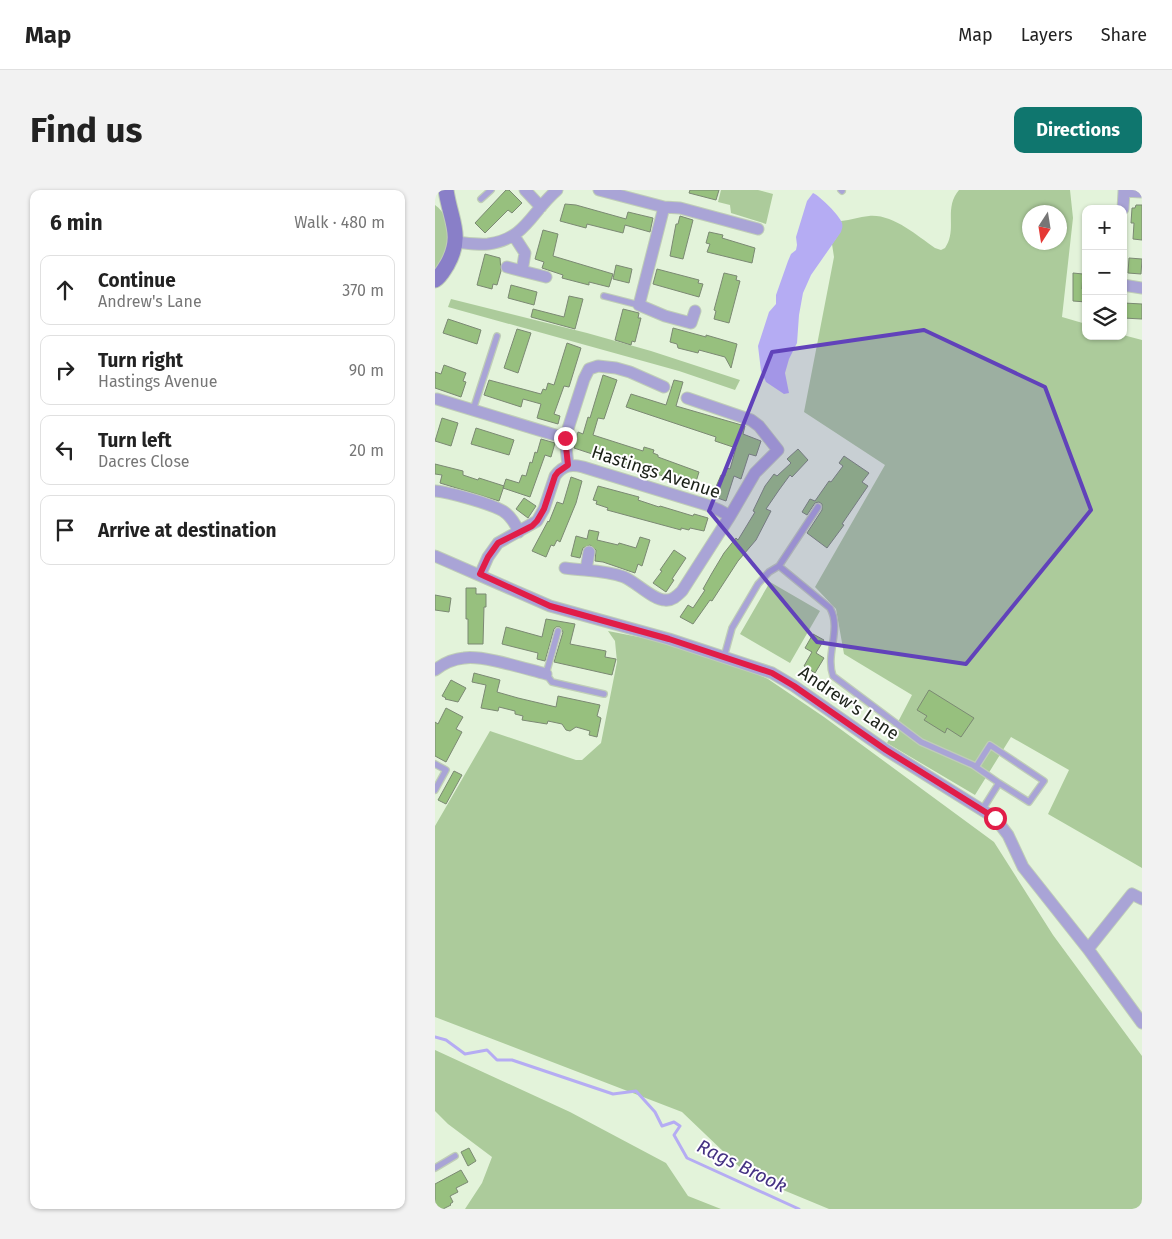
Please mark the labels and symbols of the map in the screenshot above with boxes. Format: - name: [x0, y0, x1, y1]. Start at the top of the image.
- north arrow: [1022, 205, 1067, 250]
- route end: [554, 427, 577, 450]
- street label: Hastings Avenue: [589, 441, 723, 503]
- street label: Andrew's Lane: [795, 661, 903, 745]
- route start: [984, 807, 1007, 830]
- water label: Rags Brook: [693, 1134, 791, 1198]

